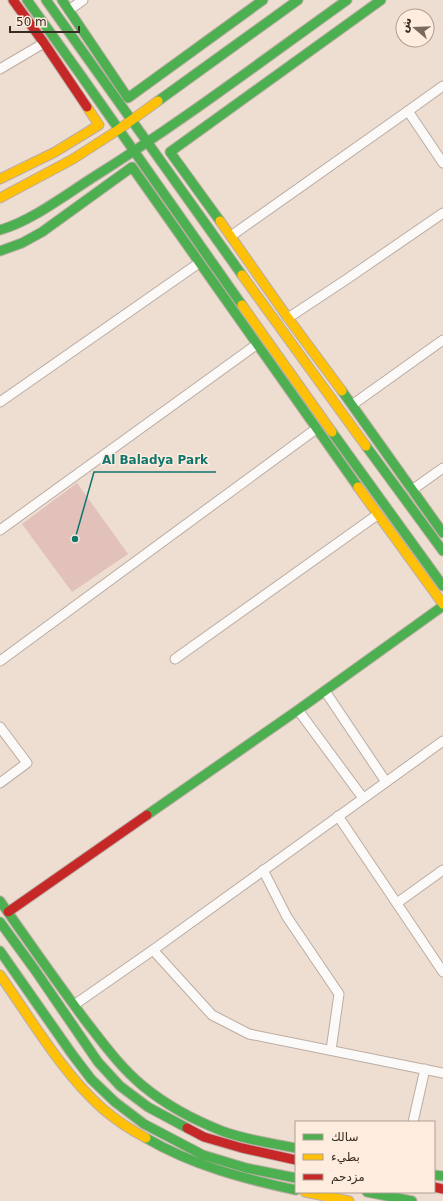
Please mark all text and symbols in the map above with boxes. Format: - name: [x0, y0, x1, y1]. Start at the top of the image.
- scale bar: [10, 8, 79, 34]
- north arrow: [395, 8, 435, 48]
- text: 50 m: [16, 15, 47, 29]
- text: ش: [397, 16, 415, 34]
- callout: Al Baladya Park: [94, 448, 216, 472]
- text: Al Baladya Park: [102, 453, 209, 467]
- legend: [295, 1121, 435, 1193]
- text: سالك: [331, 1130, 358, 1144]
- text: بطيء: [331, 1150, 360, 1164]
- text: مزدحم: [331, 1170, 365, 1185]

